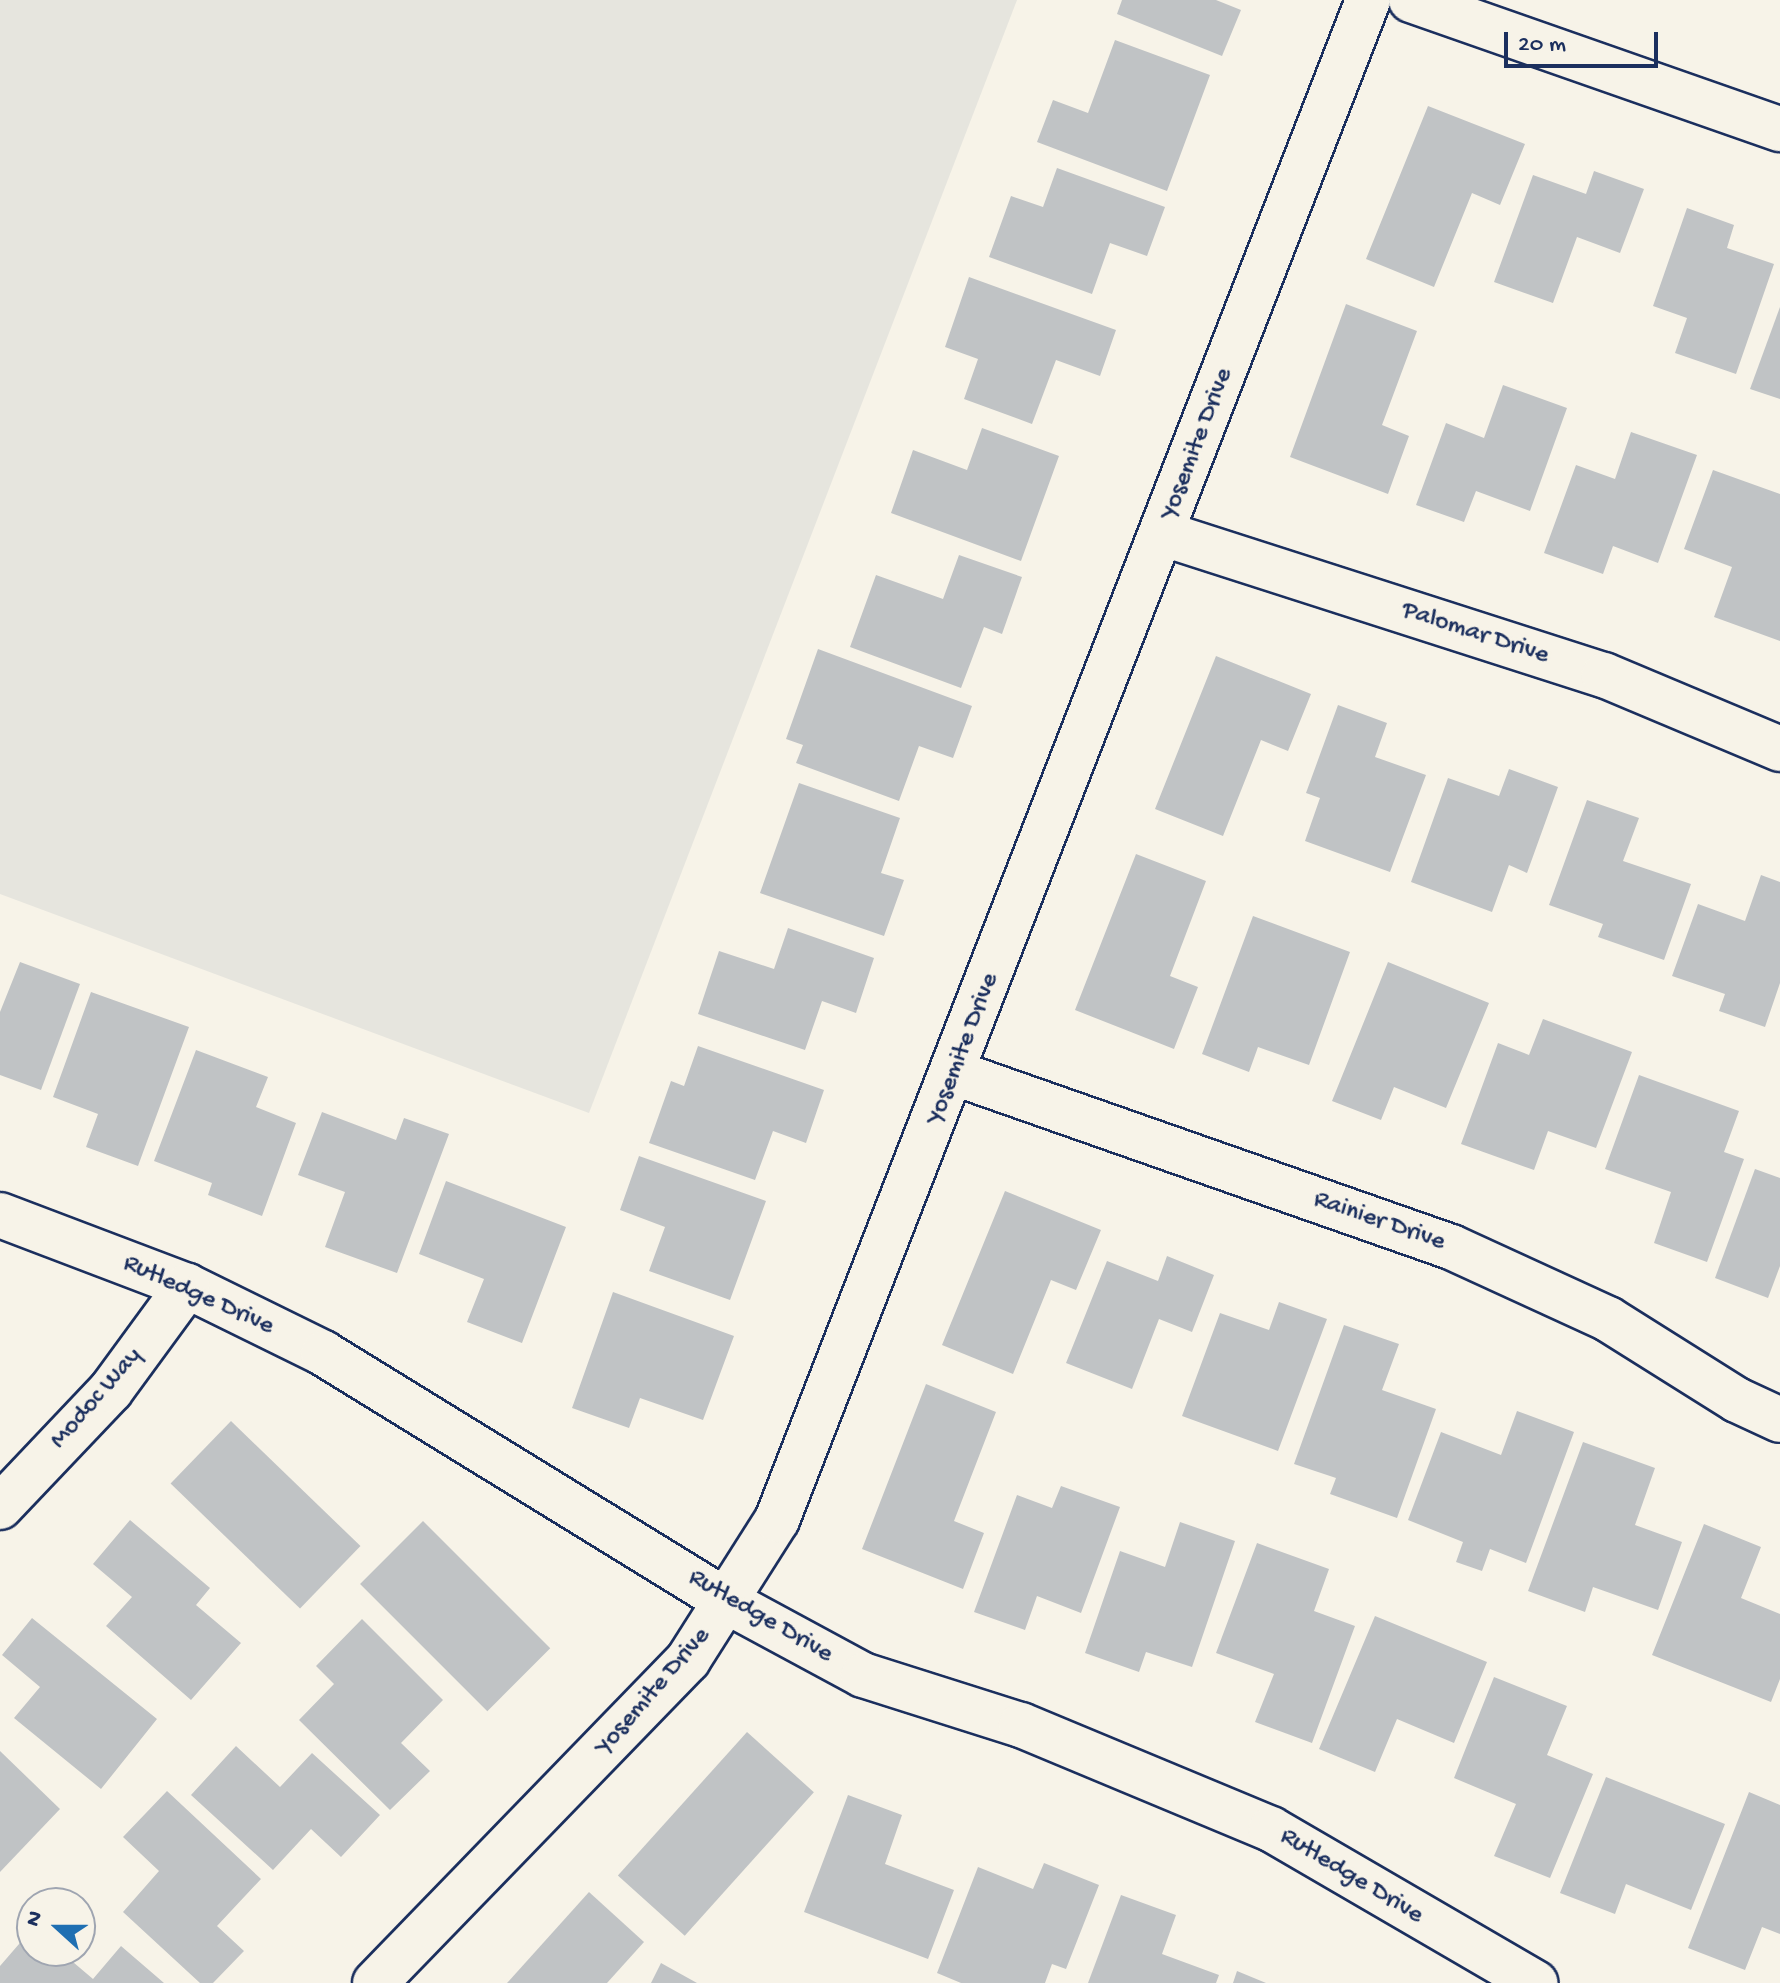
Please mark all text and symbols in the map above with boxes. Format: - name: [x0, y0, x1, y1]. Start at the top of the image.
- scale bar: [1508, 16, 1662, 66]
- text: 20 m: [1518, 31, 1566, 60]
- street label: Yosemite Drive: [1155, 364, 1241, 524]
- street label: Palomar Drive: [1397, 596, 1553, 672]
- street label: Yosemite Drive: [921, 969, 1007, 1129]
- street label: Rainier Drive: [1309, 1185, 1449, 1259]
- street label: Rutledge Drive: [118, 1249, 278, 1343]
- street label: Modoc Way: [44, 1342, 150, 1456]
- street label: Rutledge Drive: [682, 1563, 838, 1671]
- street label: Yosemite Drive: [590, 1622, 718, 1762]
- street label: Rutledge Drive: [1274, 1822, 1428, 1932]
- north arrow: [16, 1887, 96, 1967]
- text: N: [21, 1908, 50, 1930]

